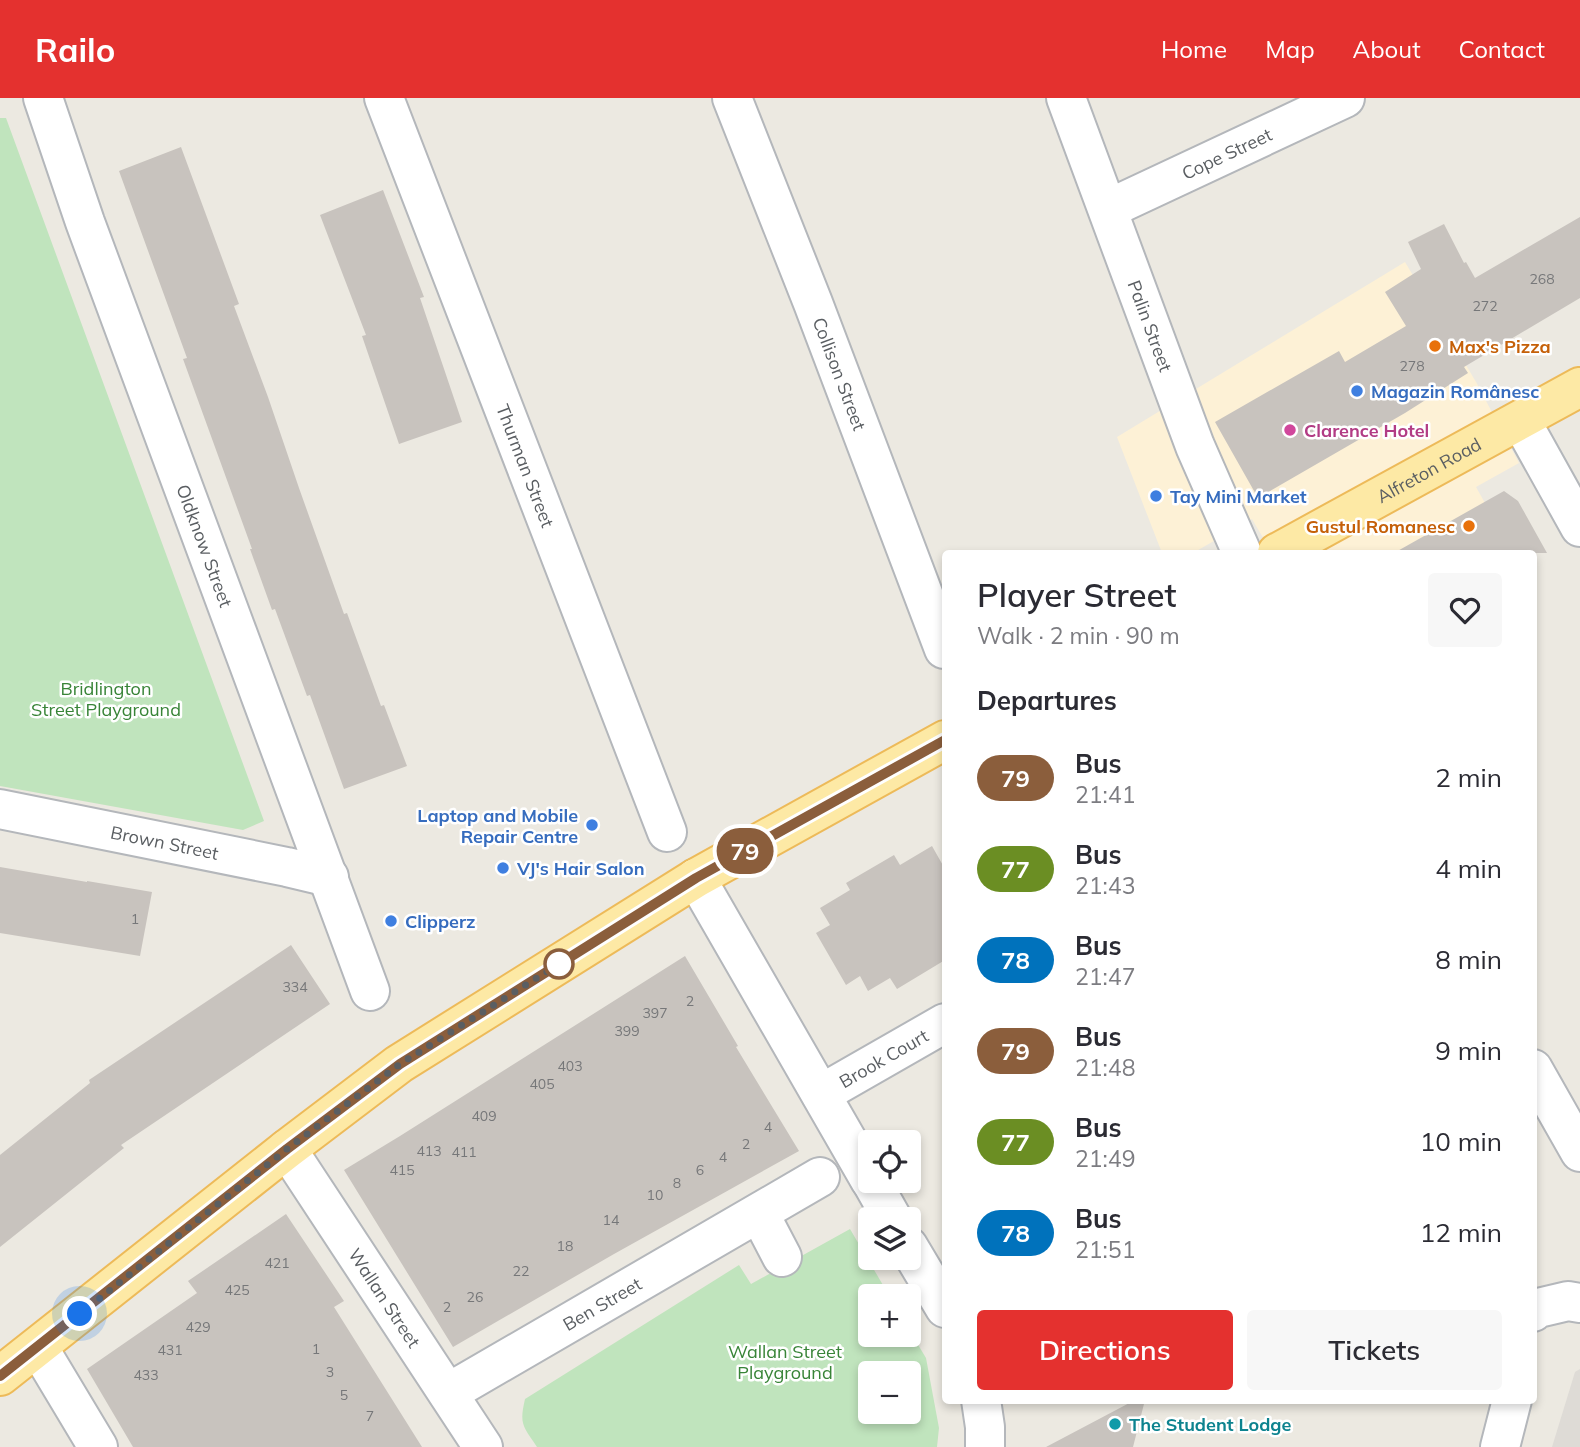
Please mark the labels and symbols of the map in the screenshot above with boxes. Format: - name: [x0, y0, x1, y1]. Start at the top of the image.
- street label: Cope Street: [1178, 122, 1275, 184]
- house number: 268: [1529, 270, 1555, 288]
- street label: Palin Street: [1123, 277, 1178, 375]
- house number: 272: [1472, 297, 1498, 315]
- street label: Collison Street: [808, 314, 872, 433]
- place label: Max's Pizza: [1449, 335, 1551, 358]
- marker: Max's Pizza: [1427, 338, 1443, 354]
- house number: 278: [1399, 357, 1425, 375]
- place label: Magazin Românesc: [1371, 380, 1539, 403]
- marker: Magazin Românesc: [1349, 383, 1365, 399]
- street label: Thurman Street: [492, 401, 560, 530]
- place label: Clarence Hotel: [1304, 419, 1429, 442]
- marker: Clarence Hotel: [1282, 422, 1298, 438]
- street label: Alfreton Road: [1372, 432, 1485, 508]
- street label: Oldknow Street: [172, 481, 238, 610]
- place label: Tay Mini Market: [1170, 485, 1307, 508]
- marker: Tay Mini Market: [1148, 488, 1164, 504]
- place label: Gustul Romanesc: [1306, 515, 1455, 538]
- marker: Gustul Romanesc: [1461, 518, 1477, 534]
- park label: Bridlington Street Playground: [31, 677, 181, 721]
- place label: Laptop and Mobile Repair Centre: [417, 804, 578, 848]
- marker: Laptop and Mobile Repair Centre: [584, 817, 600, 833]
- street label: Brown Street: [109, 820, 221, 864]
- line badge: 79: [714, 828, 776, 874]
- place label: VJ's Hair Salon: [516, 857, 645, 880]
- marker: VJ's Hair Salon: [495, 860, 511, 876]
- house number: 1: [131, 910, 139, 928]
- place label: Clipperz: [405, 910, 476, 933]
- marker: Clipperz: [383, 913, 399, 929]
- unlabelled marker: [544, 949, 574, 979]
- house number: 334: [282, 978, 308, 996]
- house number: 2: [686, 992, 694, 1010]
- house number: 397: [642, 1004, 668, 1022]
- house number: 399: [614, 1022, 640, 1040]
- street label: Brook Court: [835, 1024, 932, 1093]
- house number: 403: [557, 1057, 583, 1075]
- house number: 405: [529, 1075, 555, 1093]
- house number: 409: [471, 1107, 497, 1125]
- house number: 4: [764, 1118, 773, 1136]
- house number: 2: [742, 1135, 750, 1153]
- house number: 413: [416, 1142, 442, 1160]
- house number: 411: [451, 1143, 477, 1161]
- house number: 4: [719, 1148, 728, 1166]
- house number: 415: [389, 1161, 415, 1179]
- house number: 6: [696, 1161, 704, 1179]
- house number: 8: [673, 1174, 681, 1192]
- house number: 10: [647, 1186, 663, 1204]
- house number: 14: [603, 1211, 620, 1229]
- house number: 18: [557, 1237, 573, 1255]
- street label: Wallan Street: [344, 1244, 426, 1352]
- house number: 421: [264, 1254, 290, 1272]
- house number: 22: [513, 1262, 529, 1280]
- street label: Ben Street: [558, 1272, 645, 1335]
- house number: 425: [224, 1281, 250, 1299]
- house number: 26: [467, 1288, 483, 1306]
- your location: [62, 1296, 97, 1331]
- house number: 2: [443, 1298, 451, 1316]
- house number: 429: [185, 1318, 211, 1336]
- house number: 1: [312, 1340, 320, 1358]
- park label: Wallan Street Playground: [728, 1340, 842, 1384]
- house number: 431: [157, 1341, 183, 1359]
- house number: 3: [326, 1363, 334, 1381]
- house number: 433: [133, 1366, 159, 1384]
- house number: 5: [340, 1386, 348, 1404]
- house number: 7: [366, 1407, 374, 1425]
- place label: The Student Lodge: [1129, 1413, 1291, 1436]
- marker: The Student Lodge: [1107, 1416, 1123, 1432]

